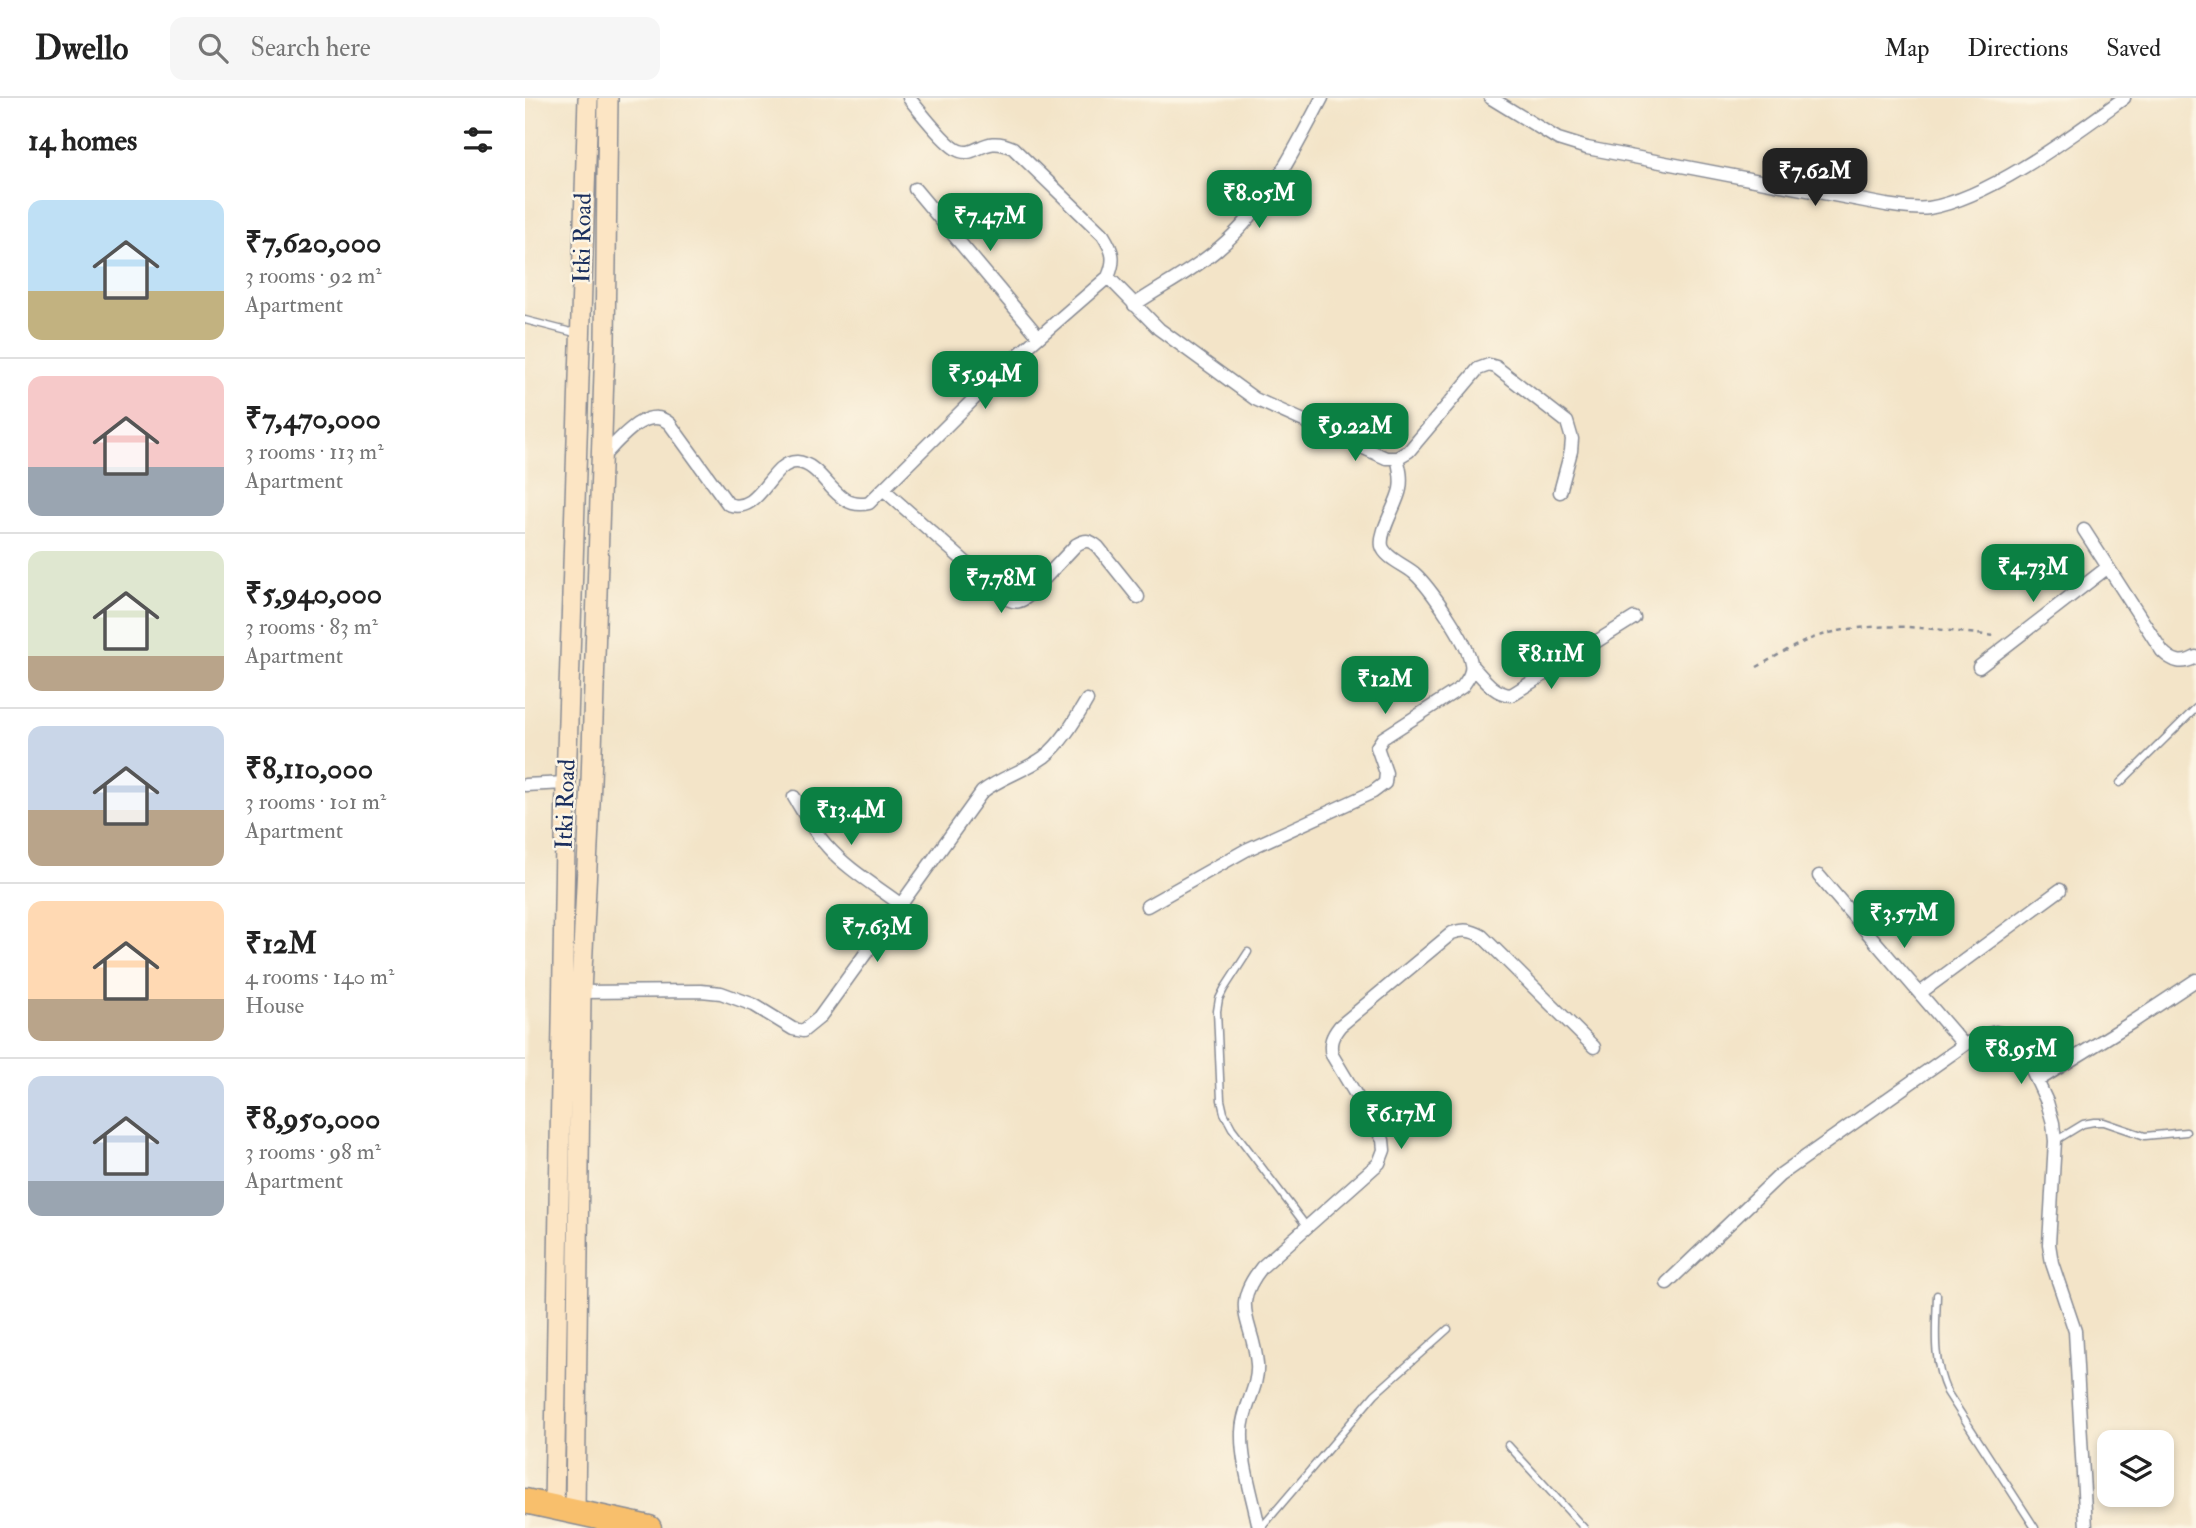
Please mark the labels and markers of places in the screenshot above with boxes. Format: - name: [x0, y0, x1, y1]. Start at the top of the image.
- pin: ₹7.62M: [1758, 148, 1872, 208]
- pin: ₹8.05M: [1202, 170, 1316, 230]
- pin: ₹7.47M: [933, 194, 1047, 253]
- pin: ₹5.94M: [928, 352, 1042, 411]
- pin: ₹9.22M: [1298, 404, 1412, 463]
- pin: ₹4.73M: [1976, 545, 2090, 604]
- pin: ₹7.78M: [944, 556, 1058, 615]
- pin: ₹8.11M: [1494, 632, 1608, 691]
- pin: ₹12M: [1344, 656, 1426, 716]
- pin: ₹13.4M: [794, 788, 908, 847]
- pin: ₹3.57M: [1847, 890, 1961, 950]
- pin: ₹7.63M: [820, 904, 934, 964]
- pin: ₹8.95M: [1964, 1026, 2078, 1086]
- pin: ₹6.17M: [1344, 1091, 1458, 1151]

